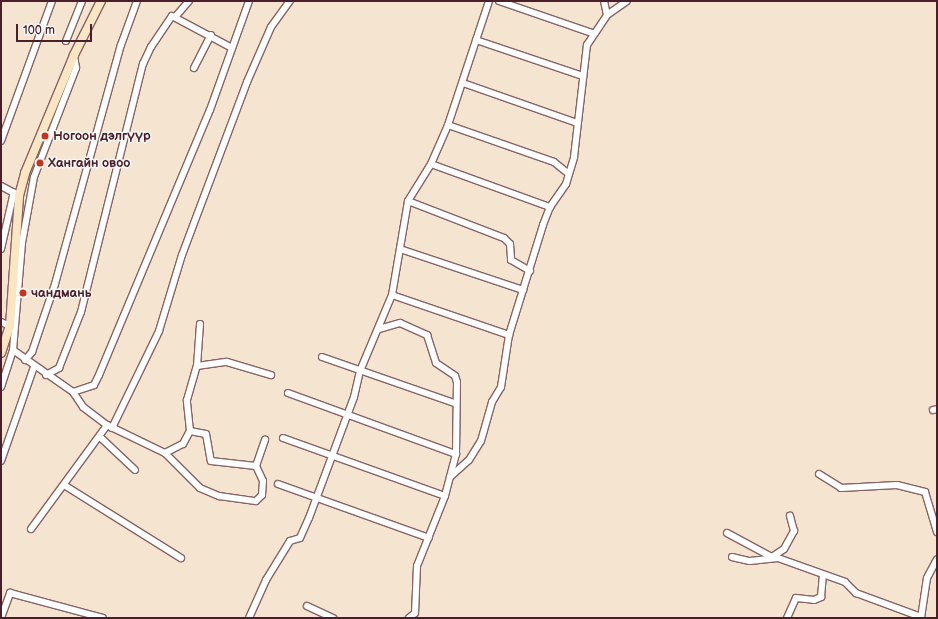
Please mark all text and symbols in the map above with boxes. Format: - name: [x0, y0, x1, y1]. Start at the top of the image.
- scale bar: [18, 16, 94, 42]
- text: 100 m: [23, 23, 55, 38]
- place label: Ногоон дэлгүүр: [53, 128, 151, 144]
- marker: Ногоон дэлгүүр: [40, 131, 50, 141]
- place label: Хангайн овоо: [48, 155, 130, 171]
- marker: Хангайн овоо: [35, 158, 45, 168]
- place label: чандмань: [31, 285, 91, 301]
- marker: чандмань: [18, 288, 28, 298]

